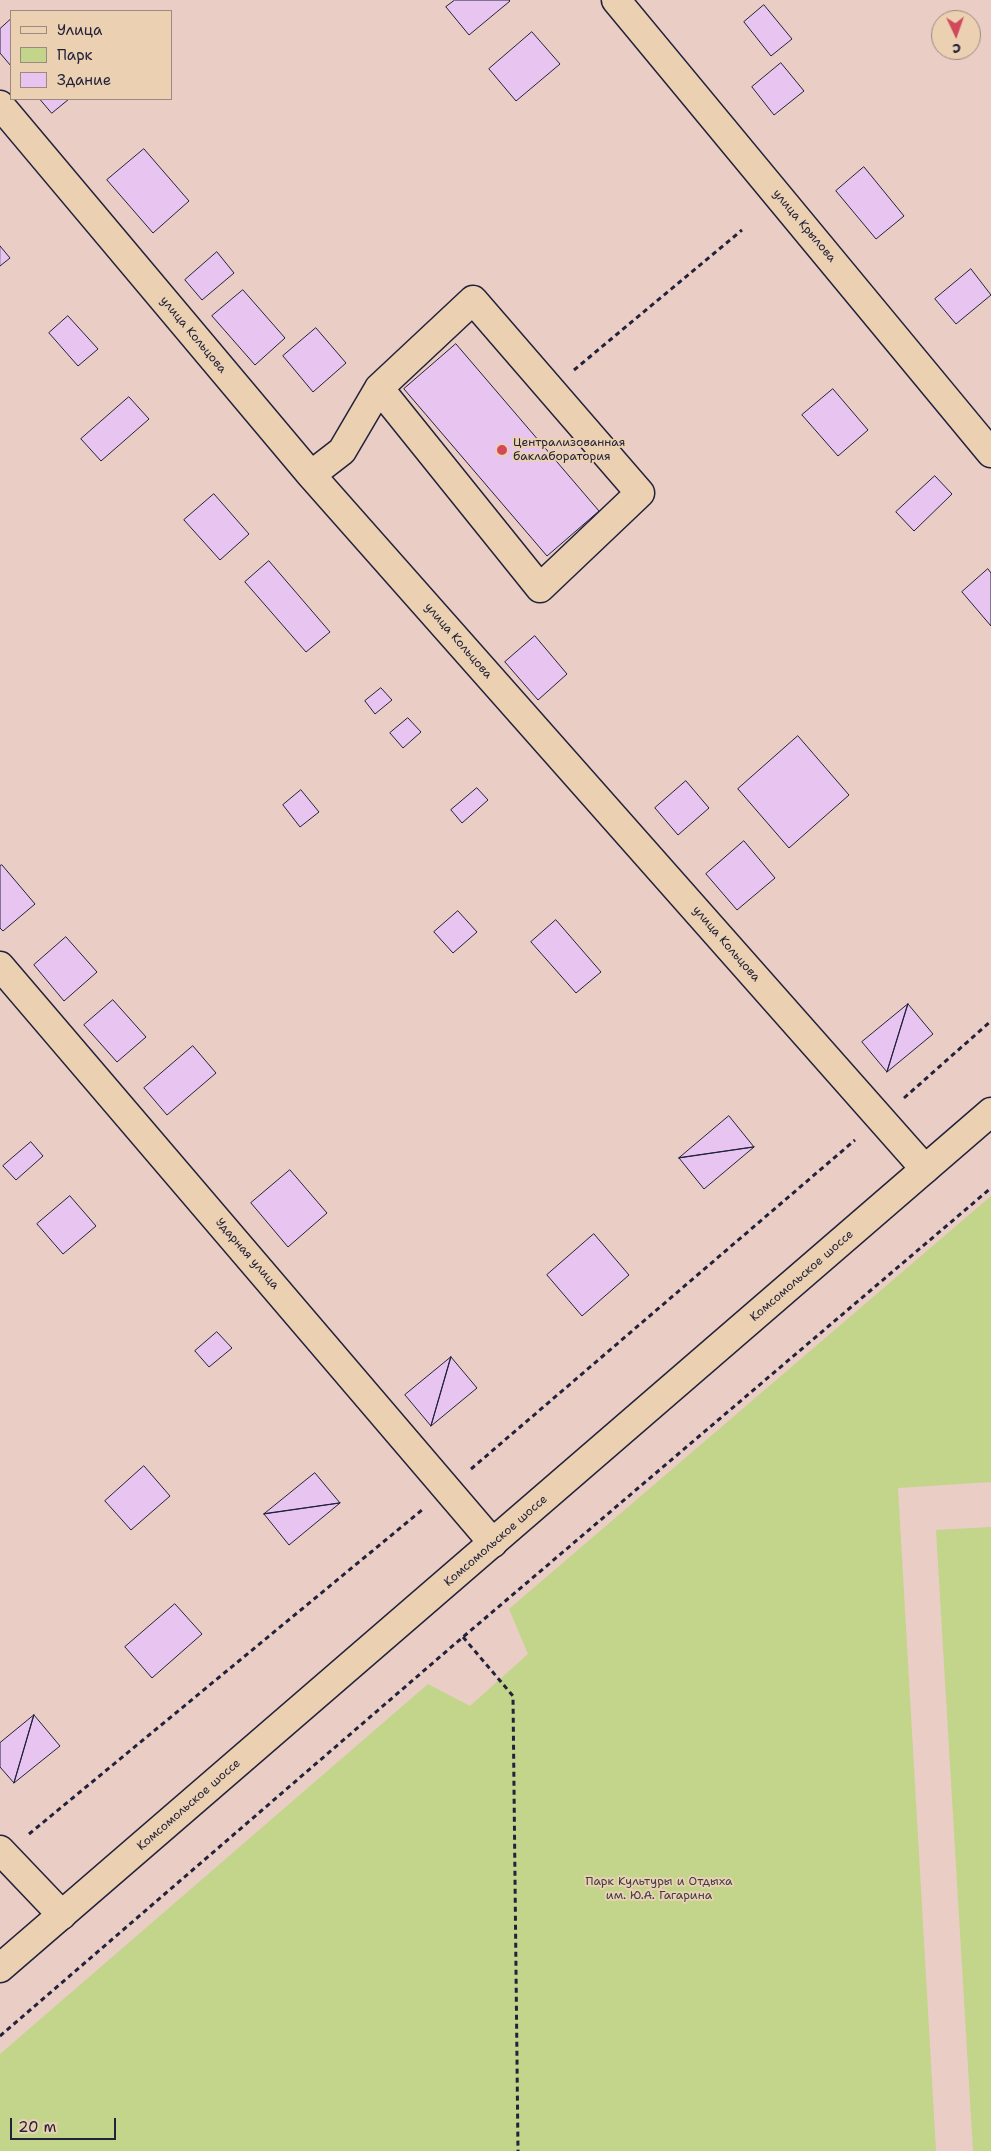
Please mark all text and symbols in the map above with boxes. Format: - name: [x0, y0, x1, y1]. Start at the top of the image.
- legend: [10, 10, 172, 100]
- north arrow: [931, 10, 981, 60]
- text: Улица: [57, 20, 102, 40]
- text: С: [952, 40, 962, 58]
- text: Парк: [57, 45, 93, 65]
- text: Здание: [57, 70, 111, 90]
- street label: улица Крылова: [769, 187, 839, 265]
- street label: улица Кольцова: [157, 294, 229, 376]
- place label: Централизованная баклаборатория: [513, 436, 625, 464]
- marker: Централизованная баклаборатория: [495, 443, 509, 457]
- street label: улица Кольцова: [421, 600, 495, 682]
- street label: улица Кольцова: [689, 903, 763, 985]
- street label: Ударная улица: [212, 1215, 282, 1293]
- street label: Комсомольское шоссе: [747, 1227, 857, 1325]
- street label: Комсомольское шоссе: [441, 1492, 551, 1590]
- street label: Комсомольское шоссе: [134, 1756, 244, 1854]
- park label: Парк Культуры и Отдыха им. Ю.А. Гагарина: [586, 1875, 732, 1903]
- scale bar: [12, 2108, 119, 2140]
- text: 20 m: [18, 2117, 57, 2137]

